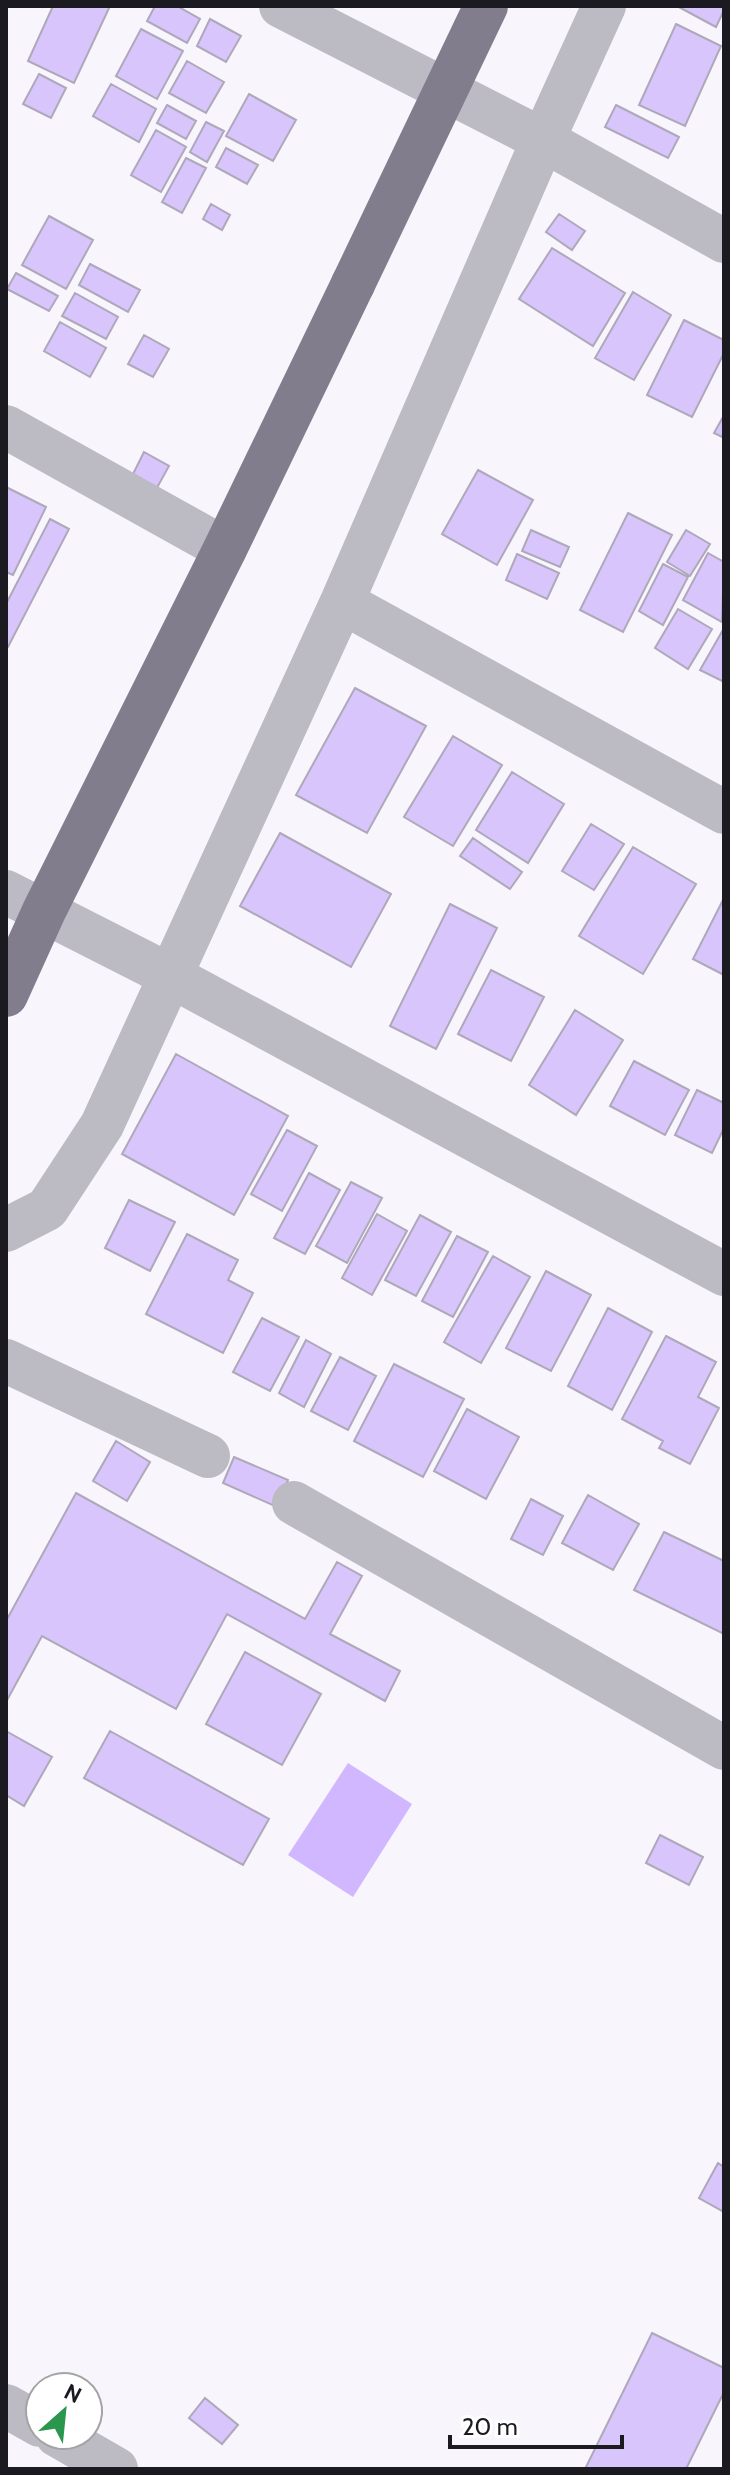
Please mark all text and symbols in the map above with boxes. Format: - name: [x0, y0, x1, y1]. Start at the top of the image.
- north arrow: [24, 2371, 104, 2451]
- text: N: [60, 2378, 86, 2409]
- scale bar: [450, 2399, 622, 2449]
- text: 20 m: [462, 2412, 518, 2441]

